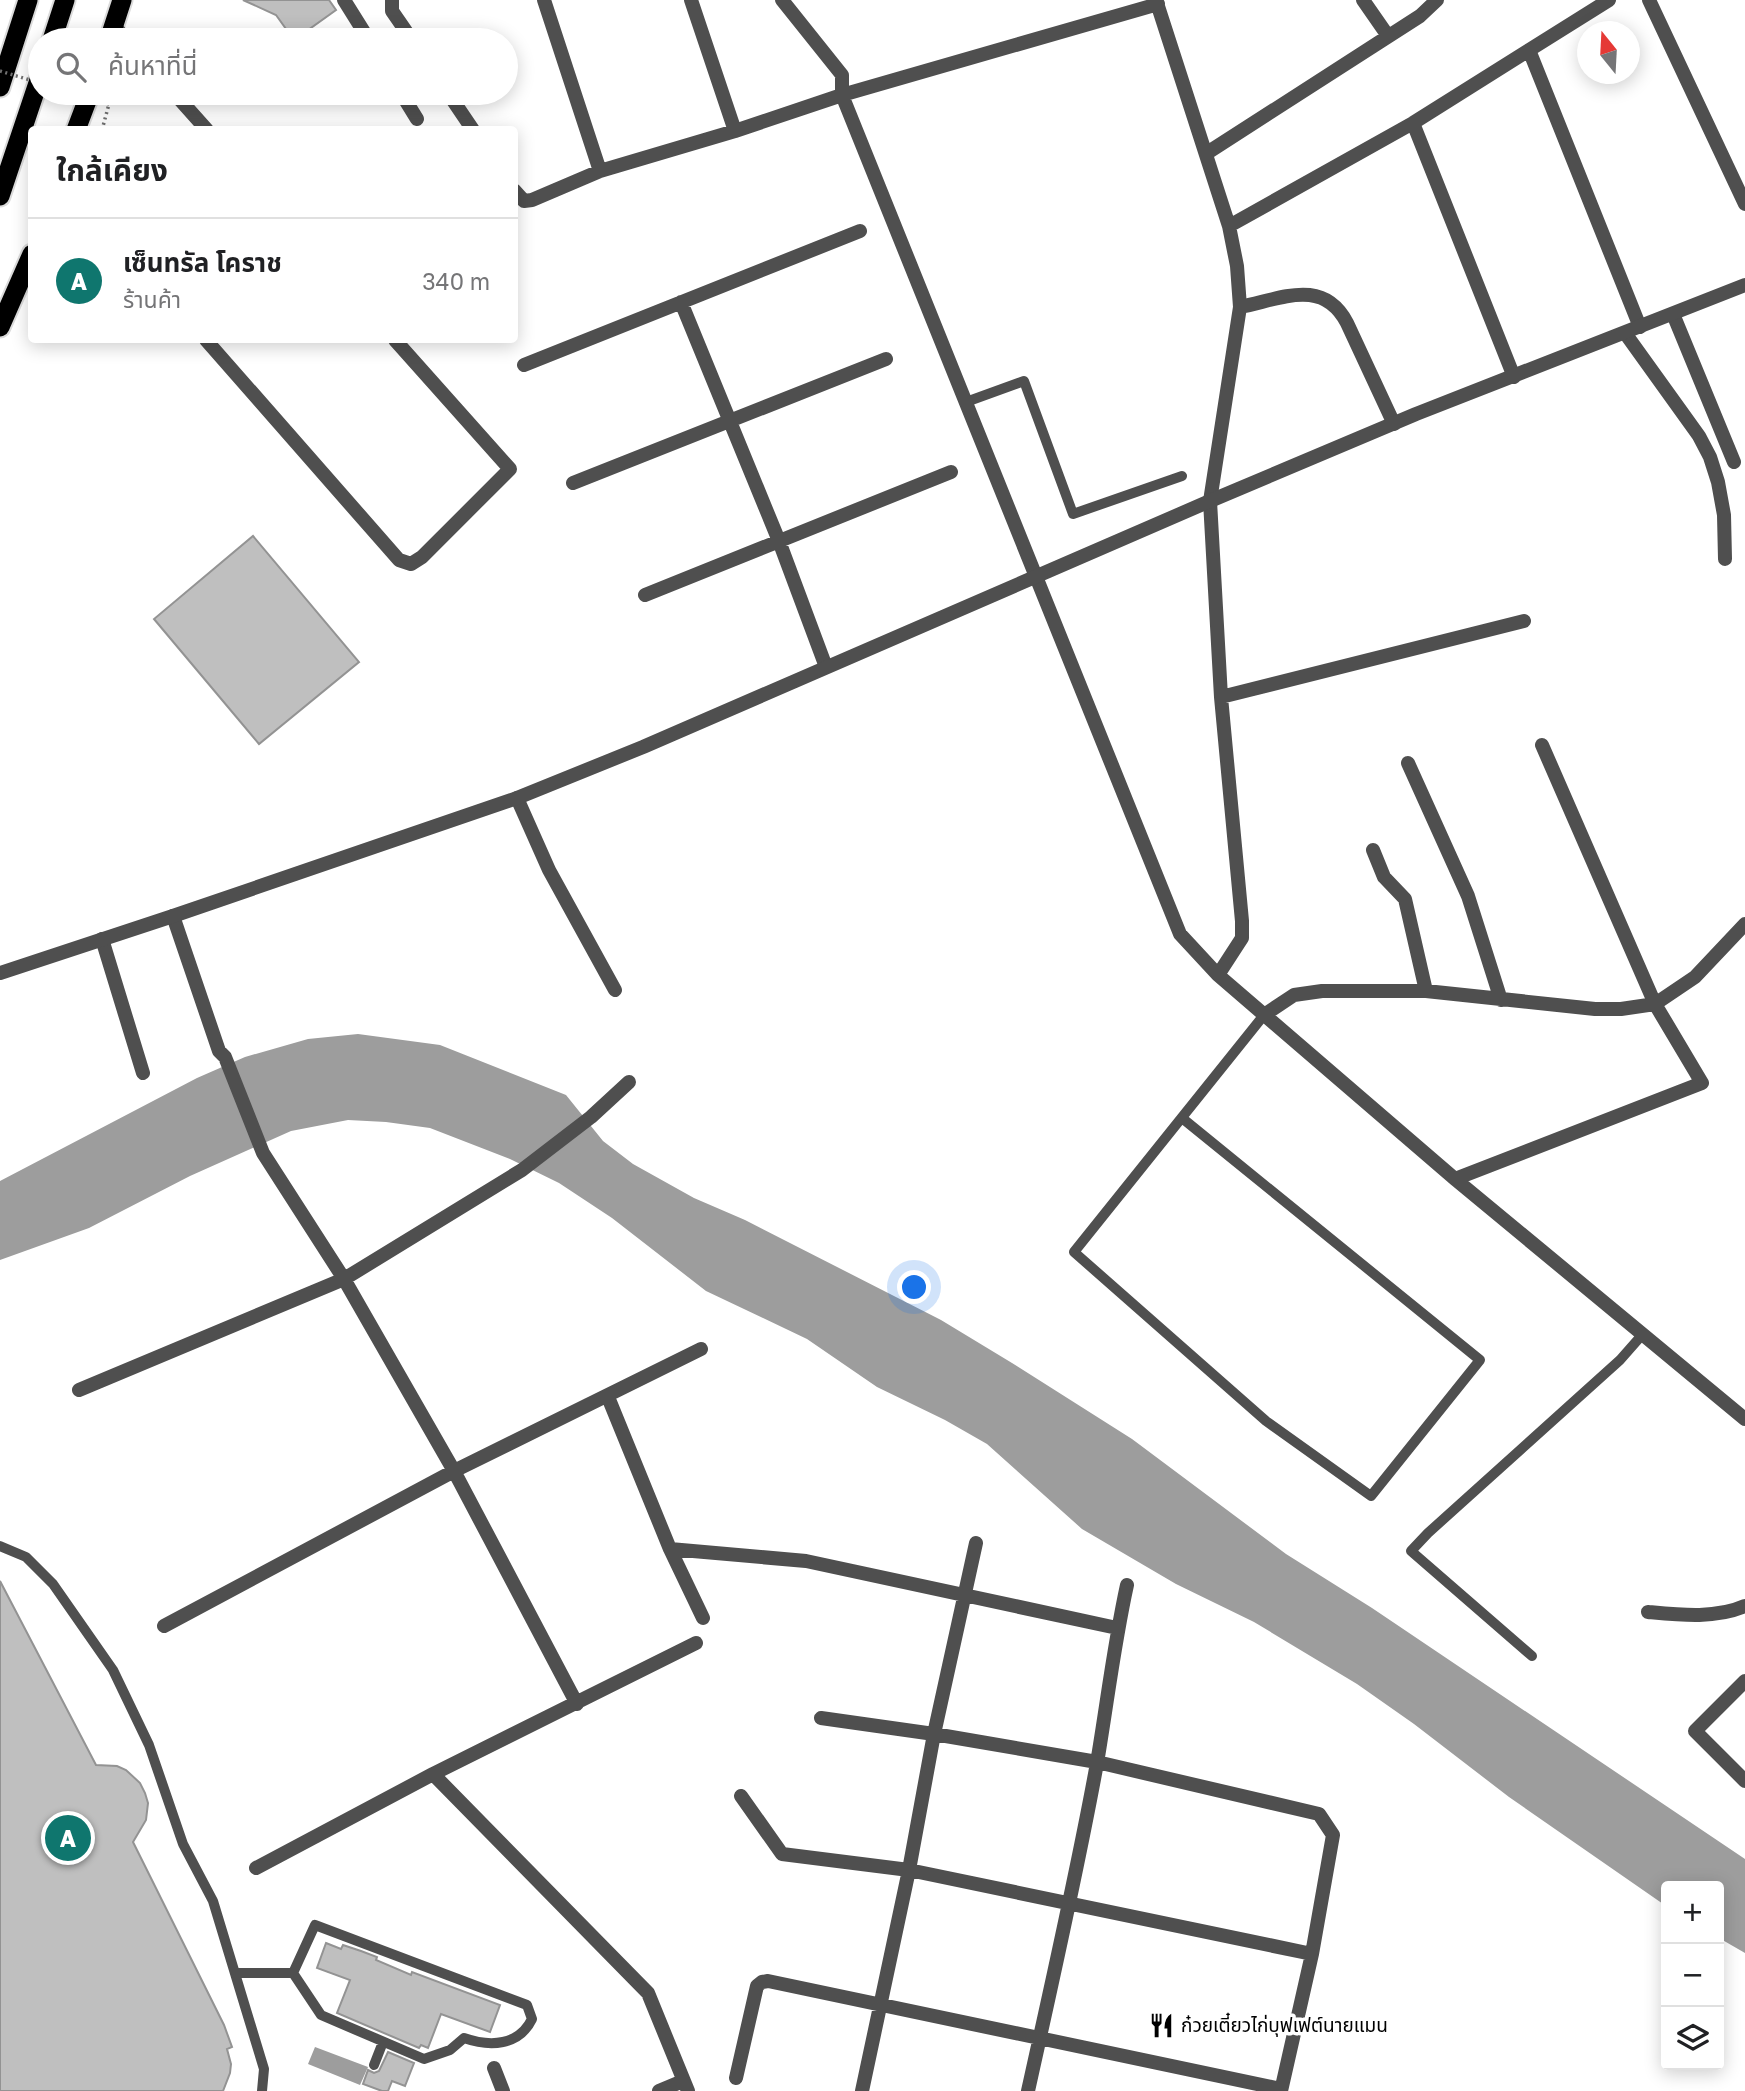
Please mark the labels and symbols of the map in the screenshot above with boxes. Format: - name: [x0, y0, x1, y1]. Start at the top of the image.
- north arrow: [1577, 21, 1640, 84]
- your location: [897, 1270, 931, 1304]
- pin: A: [45, 1812, 91, 1864]
- restaurant icon: ก๋วยเตี๋ยวไก่บุฟเฟต์นายแมน: [1147, 2011, 1175, 2039]
- place label: ก๋วยเตี๋ยวไก่บุฟเฟต์นายแมน: [1181, 2012, 1388, 2037]

